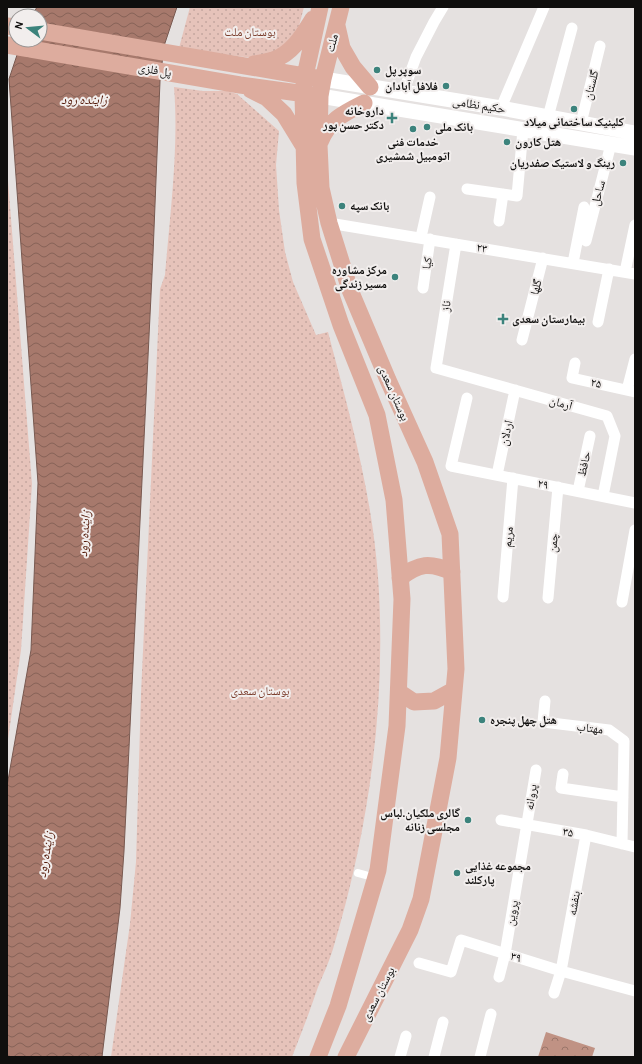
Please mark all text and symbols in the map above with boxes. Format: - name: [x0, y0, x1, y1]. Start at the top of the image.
- north arrow: [8, 8, 48, 48]
- text: N: [13, 20, 25, 31]
- park label: بوستان ملت: [224, 26, 276, 39]
- street label: ملت: [324, 33, 340, 53]
- street label: پل فلزی: [137, 61, 173, 80]
- place label: سوپر پل: [385, 64, 421, 78]
- marker: سوپر پل: [372, 65, 382, 75]
- street label: گلستان: [582, 69, 601, 101]
- place label: فلافل آبادان: [385, 79, 438, 94]
- marker: فلافل آبادان: [441, 81, 451, 91]
- water label: زاینده رود: [61, 94, 109, 107]
- street label: حکیم نظامی: [451, 95, 507, 117]
- marker: کلینیک ساختمانی میلاد: [569, 104, 579, 114]
- place label: داروخانه دکتر حسن پور: [322, 105, 384, 133]
- marker: داروخانه دکتر حسن پور: [387, 113, 397, 123]
- place label: کلینیک ساختمانی میلاد: [524, 116, 625, 130]
- place label: بانک ملی: [435, 121, 473, 135]
- marker: بانک ملی: [422, 122, 432, 132]
- marker: خدمات فنی اتومبیل شمشیری: [408, 124, 418, 134]
- place label: خدمات فنی اتومبیل شمشیری: [376, 136, 450, 164]
- place label: هتل کارون: [515, 136, 561, 150]
- marker: هتل کارون: [502, 137, 512, 147]
- place label: رینگ و لاستیک صفدریان: [510, 157, 615, 171]
- marker: رینگ و لاستیک صفدریان: [618, 158, 628, 168]
- street label: ساحل: [589, 179, 608, 207]
- place label: بانک سپه: [350, 200, 389, 213]
- marker: بانک سپه: [337, 201, 347, 211]
- street label: ۲۳: [476, 241, 488, 255]
- street label: کیا: [420, 256, 435, 270]
- place label: مرکز مشاوره مسیر زندگی: [332, 264, 387, 292]
- marker: مرکز مشاوره مسیر زندگی: [390, 272, 400, 282]
- street label: گلها: [528, 278, 545, 296]
- street label: ناز: [439, 300, 453, 313]
- marker: بیمارستان سعدی: [497, 313, 509, 325]
- place label: بیمارستان سعدی: [512, 313, 585, 327]
- street label: بوستان سعدی: [375, 364, 412, 423]
- street label: ۲۵: [589, 376, 603, 390]
- street label: آرمان: [548, 393, 575, 413]
- street label: اردلان: [497, 419, 516, 447]
- street label: حافظ: [576, 450, 593, 477]
- street label: ۲۹: [537, 477, 549, 491]
- water label: زاینده رود: [77, 509, 93, 558]
- street label: مریم: [501, 526, 517, 548]
- street label: چمن: [546, 532, 561, 553]
- park label: بوستان سعدی: [230, 685, 290, 698]
- place label: هتل چهل پنجره: [490, 714, 557, 728]
- marker: هتل چهل پنجره: [477, 715, 487, 725]
- street label: مهتاب: [576, 720, 604, 737]
- street label: پروانه: [523, 783, 540, 811]
- place label: گالری ملکیان.لباس مجلسی زنانه: [380, 807, 461, 835]
- marker: گالری ملکیان.لباس مجلسی زنانه: [463, 815, 473, 825]
- street label: ۳۵: [562, 825, 574, 839]
- water label: زاینده رود: [36, 829, 57, 879]
- place label: مجموعه غذایی پارکلند: [465, 860, 531, 887]
- marker: مجموعه غذایی پارکلند: [452, 868, 462, 878]
- street label: بنفشه: [566, 890, 583, 917]
- street label: پروین: [504, 899, 521, 927]
- street label: ۳۹: [509, 950, 523, 964]
- street label: بوستان سعدی: [359, 965, 398, 1024]

